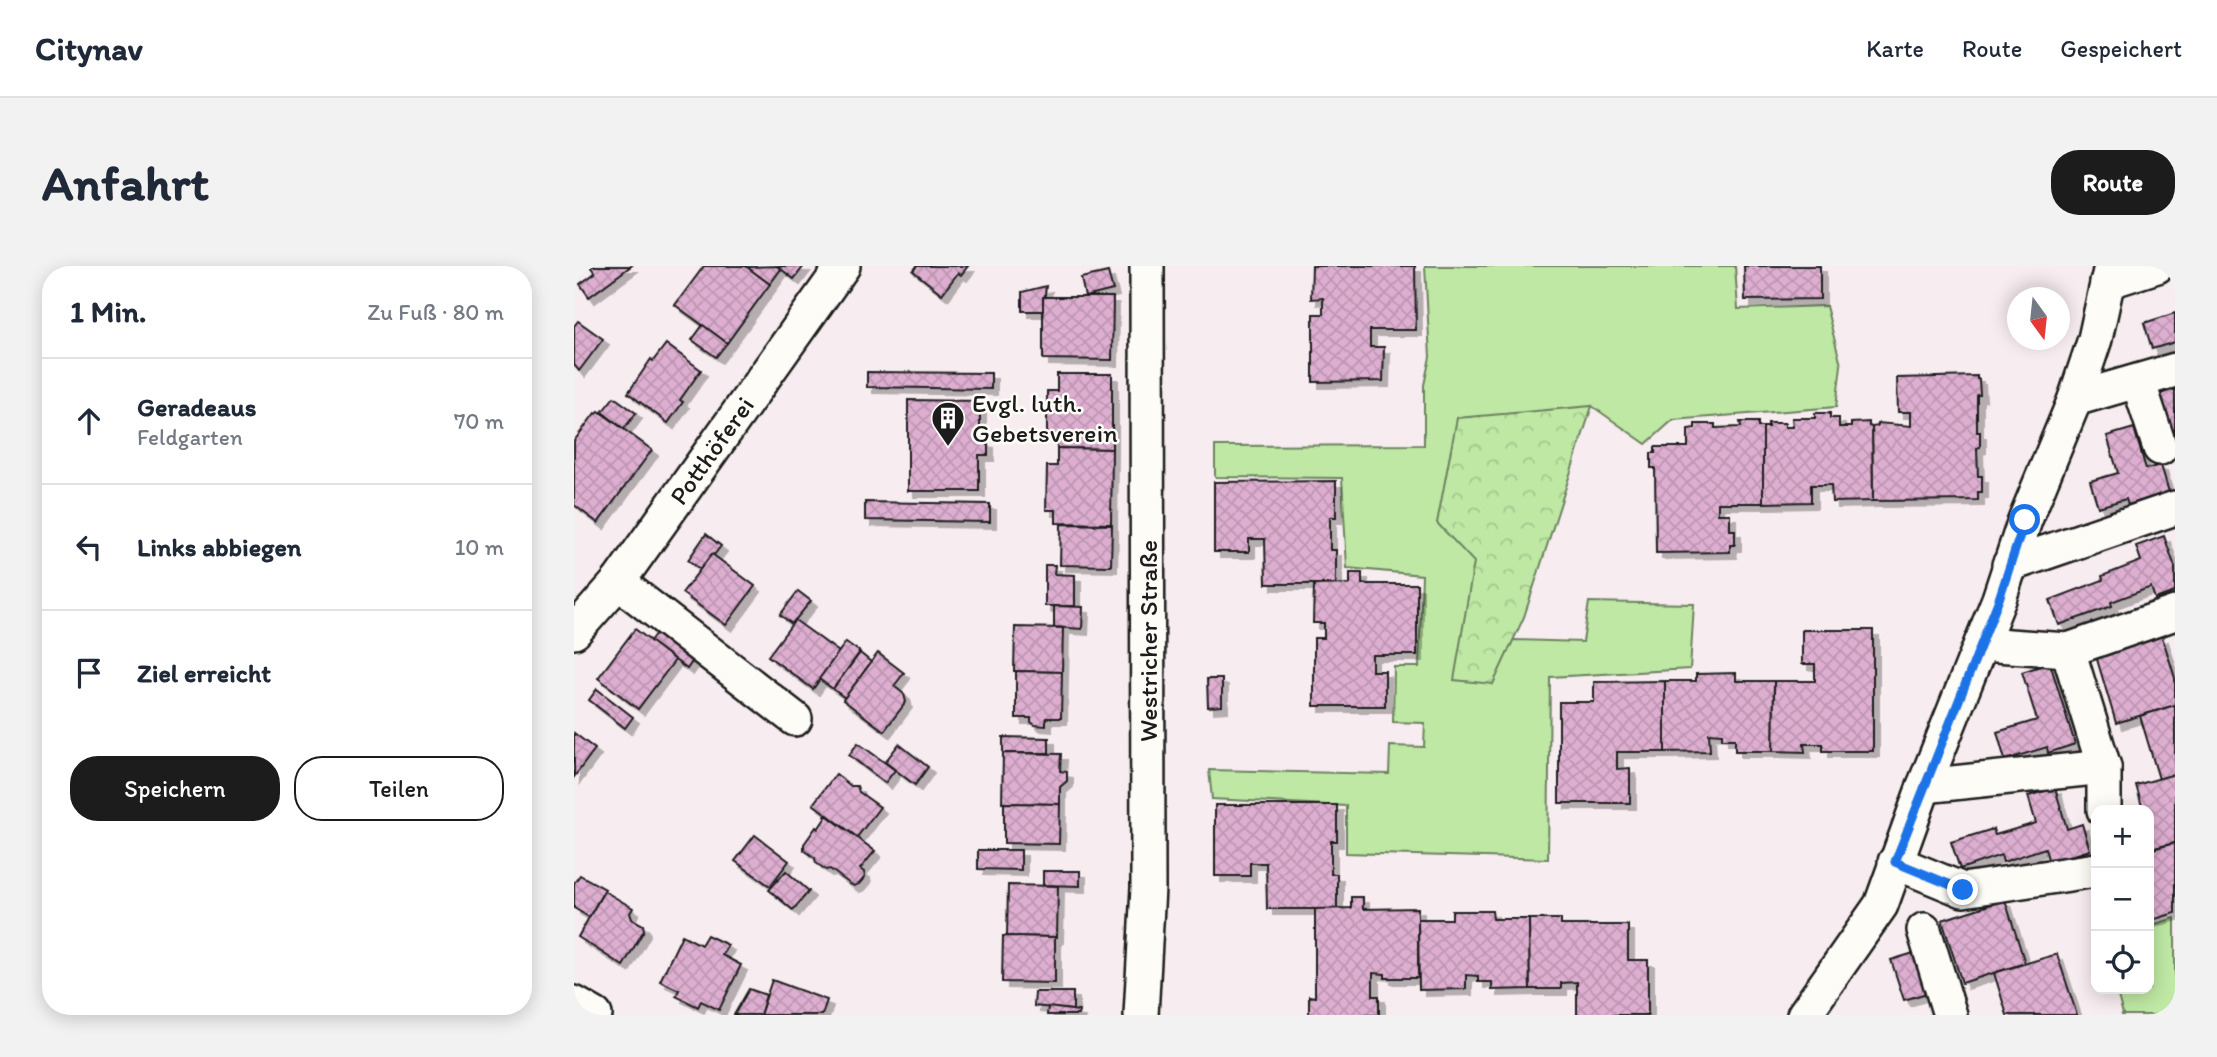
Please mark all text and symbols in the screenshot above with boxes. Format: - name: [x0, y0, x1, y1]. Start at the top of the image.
- text: Citynav: [35, 29, 143, 68]
- text: Karte: [1866, 34, 1924, 63]
- text: Route: [1962, 34, 2022, 63]
- text: Gespeichert: [2060, 34, 2182, 63]
- button: Route: [2051, 150, 2175, 215]
- text: Anfahrt: [42, 153, 209, 212]
- north arrow: [2007, 287, 2070, 350]
- text: 1 Min.: [70, 293, 146, 330]
- text: Zu Fuß · 80 m: [367, 298, 504, 326]
- place label: Evgl. luth. Gebetsverein: [972, 387, 1118, 449]
- street label: Potthöferei: [662, 390, 761, 511]
- text: Geradeaus: [137, 391, 256, 423]
- building icon: Evgl. luth. Gebetsverein: [929, 399, 967, 448]
- icon: ahead: [70, 402, 108, 440]
- text: 70 m: [454, 407, 504, 435]
- text: Feldgarten: [137, 423, 243, 451]
- route start: [2009, 504, 2040, 535]
- icon: left: [70, 528, 108, 566]
- text: Links abbiegen: [137, 531, 302, 563]
- text: 10 m: [455, 533, 504, 561]
- street label: Westricher Straße: [1132, 540, 1164, 742]
- icon: arrive: [70, 654, 108, 692]
- text: Ziel erreicht: [137, 657, 271, 689]
- button: Speichern: [70, 756, 280, 821]
- button: Teilen: [294, 756, 504, 821]
- map controls: [2091, 805, 2154, 994]
- button: +: [2091, 805, 2154, 868]
- button: −: [2091, 868, 2154, 931]
- route end: [1947, 874, 1978, 905]
- button: locate: [2091, 931, 2154, 994]

